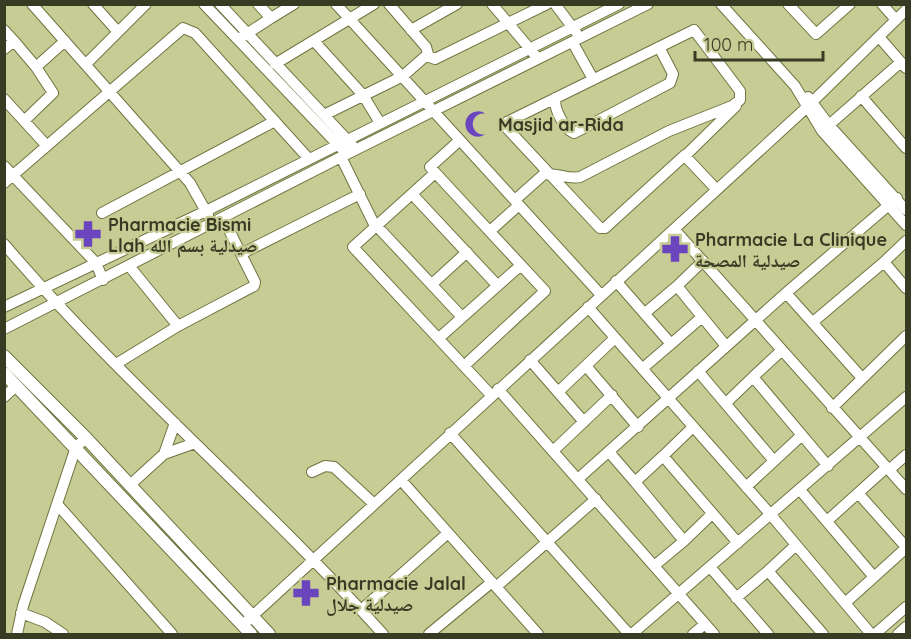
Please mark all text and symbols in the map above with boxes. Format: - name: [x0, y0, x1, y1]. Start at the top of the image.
- scale bar: [695, 24, 822, 62]
- text: 100 m: [704, 33, 753, 56]
- mosque icon: Masjid ar-Rida: [463, 109, 493, 139]
- place label: Masjid ar-Rida: [498, 113, 624, 136]
- place label: Pharmacie Bismi Llah صيدلية بسم الله: [108, 213, 258, 258]
- pharmacy icon: Pharmacie Bismi Llah صيدلية بسم الله: [73, 219, 103, 249]
- place label: Pharmacie La Clinique صيدلية المصحة: [695, 228, 887, 272]
- pharmacy icon: Pharmacie La Clinique صيدلية المصحة: [660, 234, 690, 264]
- place label: Pharmacie Jalal صيدلية جلال: [326, 572, 466, 616]
- pharmacy icon: Pharmacie Jalal صيدلية جلال: [291, 578, 321, 608]

